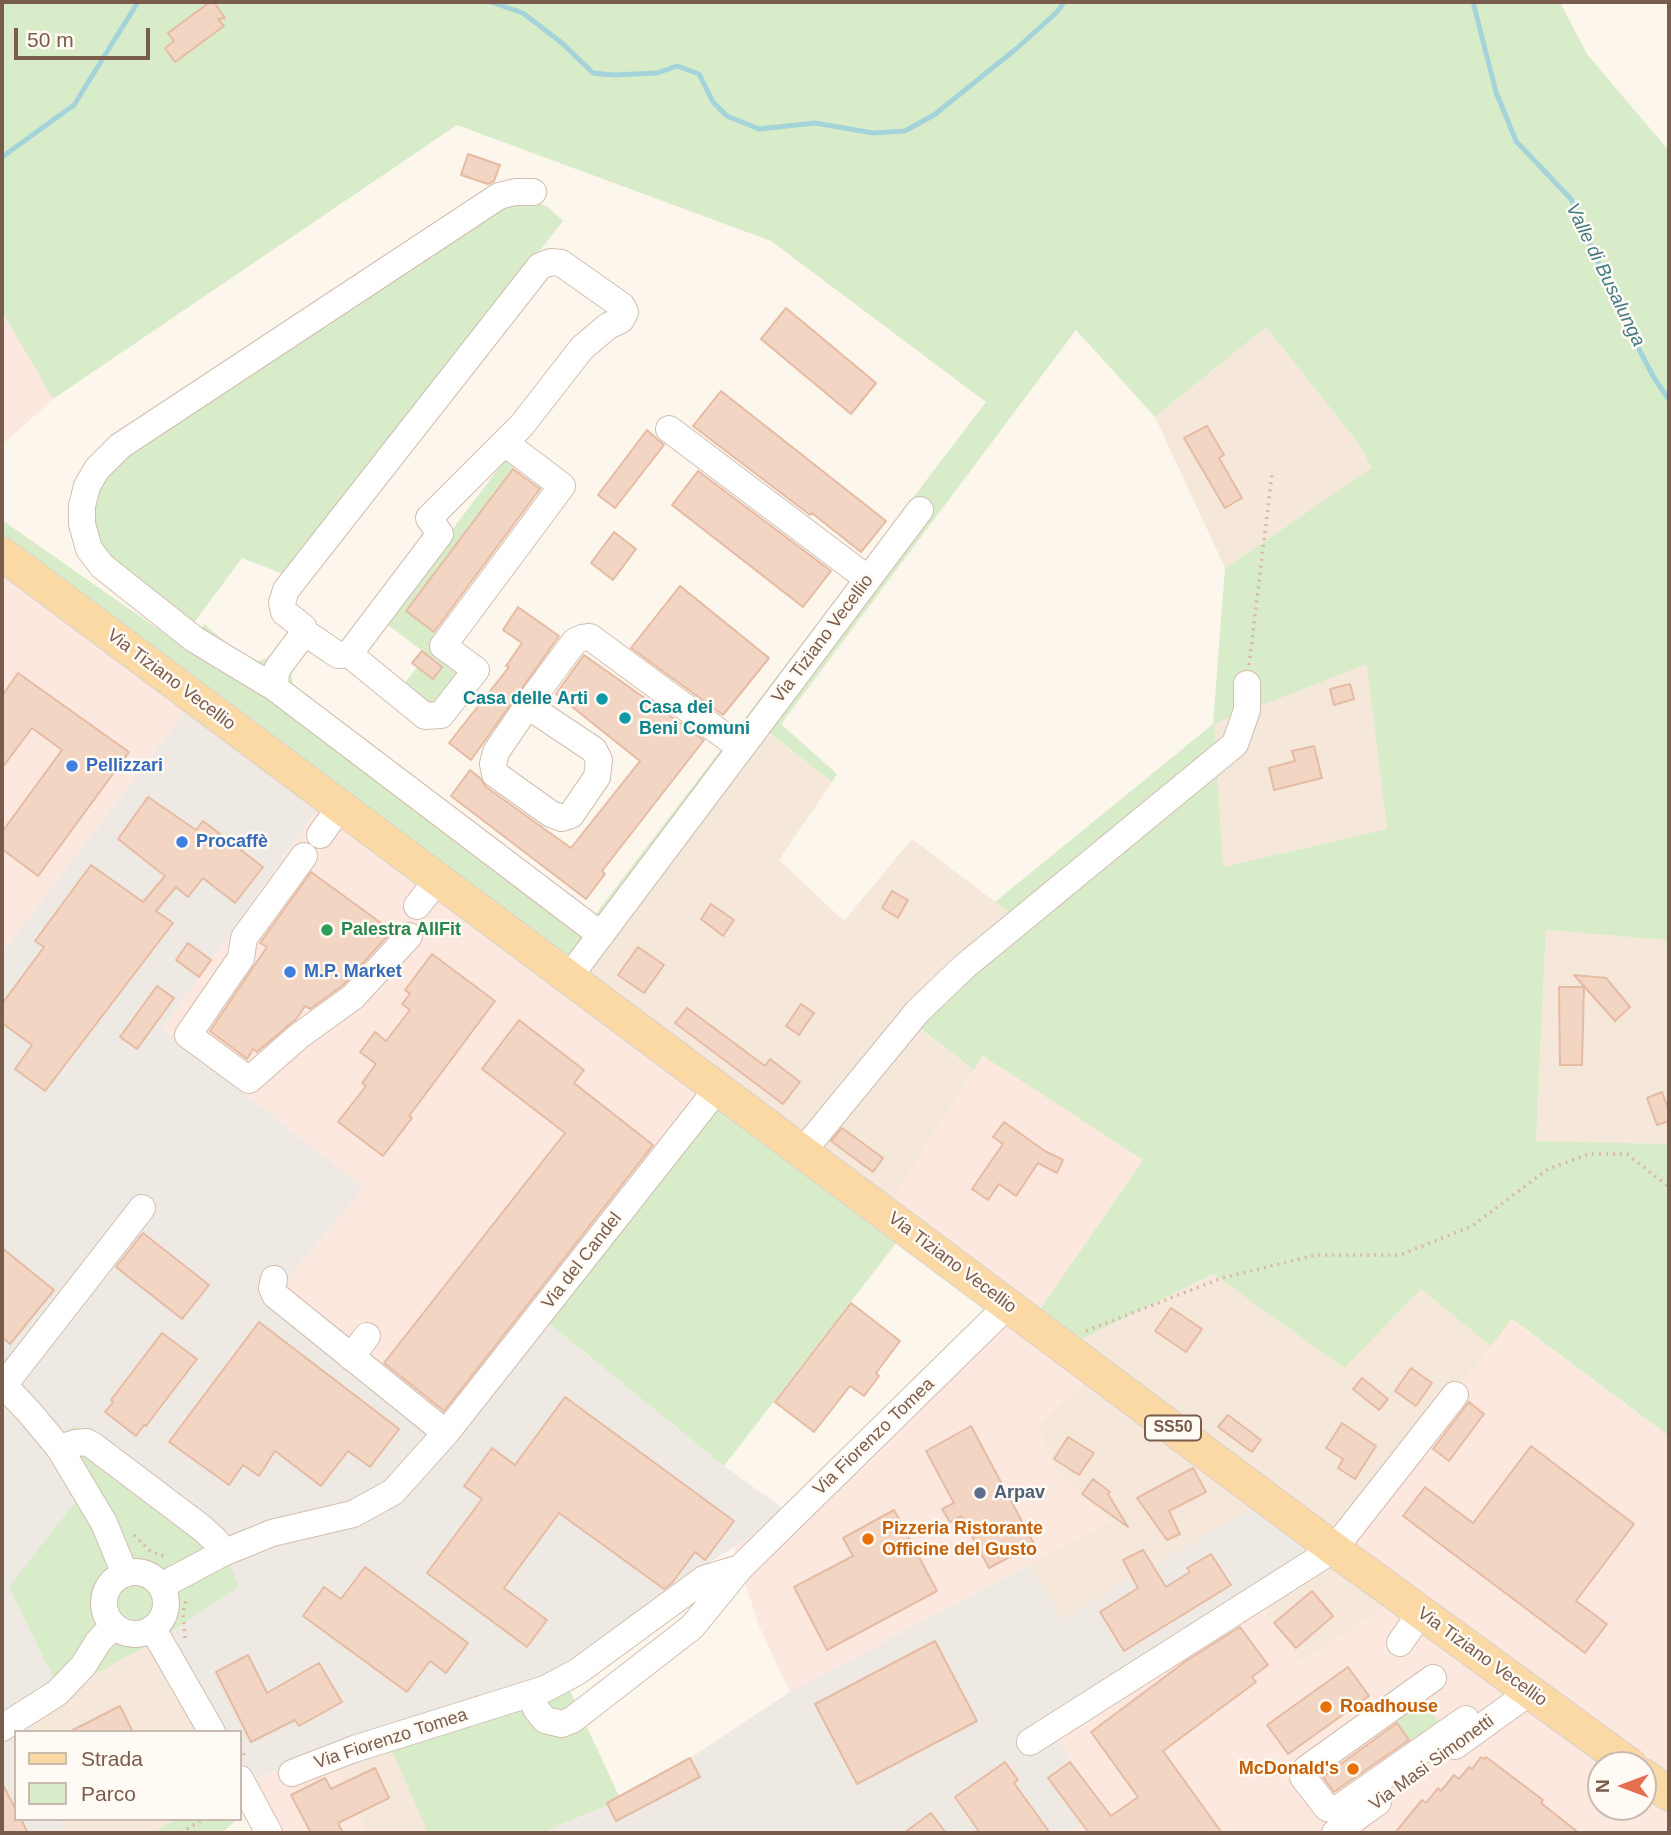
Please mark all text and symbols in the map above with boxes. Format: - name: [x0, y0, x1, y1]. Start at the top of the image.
- scale bar: [18, 14, 154, 58]
- text: 50 m: [27, 28, 74, 51]
- water label: Valle di Busalunga: [1560, 200, 1650, 350]
- street label: Via Tiziano Vecellio: [768, 571, 878, 707]
- street label: Via Tiziano Vecellio: [103, 625, 239, 735]
- place label: Casa delle Arti: [463, 688, 588, 710]
- marker: Casa delle Arti: [594, 691, 610, 707]
- place label: Casa dei Beni Comuni: [639, 697, 750, 740]
- marker: Casa dei Beni Comuni: [617, 710, 633, 726]
- place label: Pellizzari: [86, 755, 163, 777]
- marker: Pellizzari: [64, 758, 80, 774]
- place label: Procaffè: [196, 831, 268, 853]
- marker: Procaffè: [174, 834, 190, 850]
- place label: Palestra AllFit: [341, 919, 461, 941]
- marker: Palestra AllFit: [319, 922, 335, 938]
- place label: M.P. Market: [304, 961, 402, 983]
- marker: M.P. Market: [282, 964, 298, 980]
- street label: Via del Candel: [538, 1208, 626, 1314]
- street label: Via Tiziano Vecellio: [884, 1208, 1020, 1318]
- street label: Via Fiorenzo Tomea: [809, 1374, 939, 1500]
- road number: SS50: [1145, 1416, 1201, 1440]
- place label: Arpav: [994, 1482, 1045, 1504]
- marker: Arpav: [972, 1485, 988, 1501]
- place label: Pizzeria Ristorante Officine del Gusto: [882, 1518, 1043, 1560]
- marker: Pizzeria Ristorante Officine del Gusto: [860, 1531, 876, 1547]
- street label: Via Tiziano Vecellio: [1413, 1603, 1551, 1711]
- place label: Roadhouse: [1340, 1696, 1438, 1718]
- marker: Roadhouse: [1318, 1699, 1334, 1715]
- street label: Via Fiorenzo Tomea: [312, 1704, 470, 1774]
- street label: Via Masi Simonetti: [1365, 1711, 1499, 1815]
- legend: [14, 1730, 242, 1821]
- text: Strada: [81, 1747, 143, 1770]
- north arrow: [1587, 1751, 1657, 1821]
- place label: McDonald's: [1239, 1758, 1339, 1780]
- marker: McDonald's: [1345, 1761, 1361, 1777]
- text: N: [1592, 1779, 1613, 1793]
- text: Parco: [81, 1782, 136, 1805]

